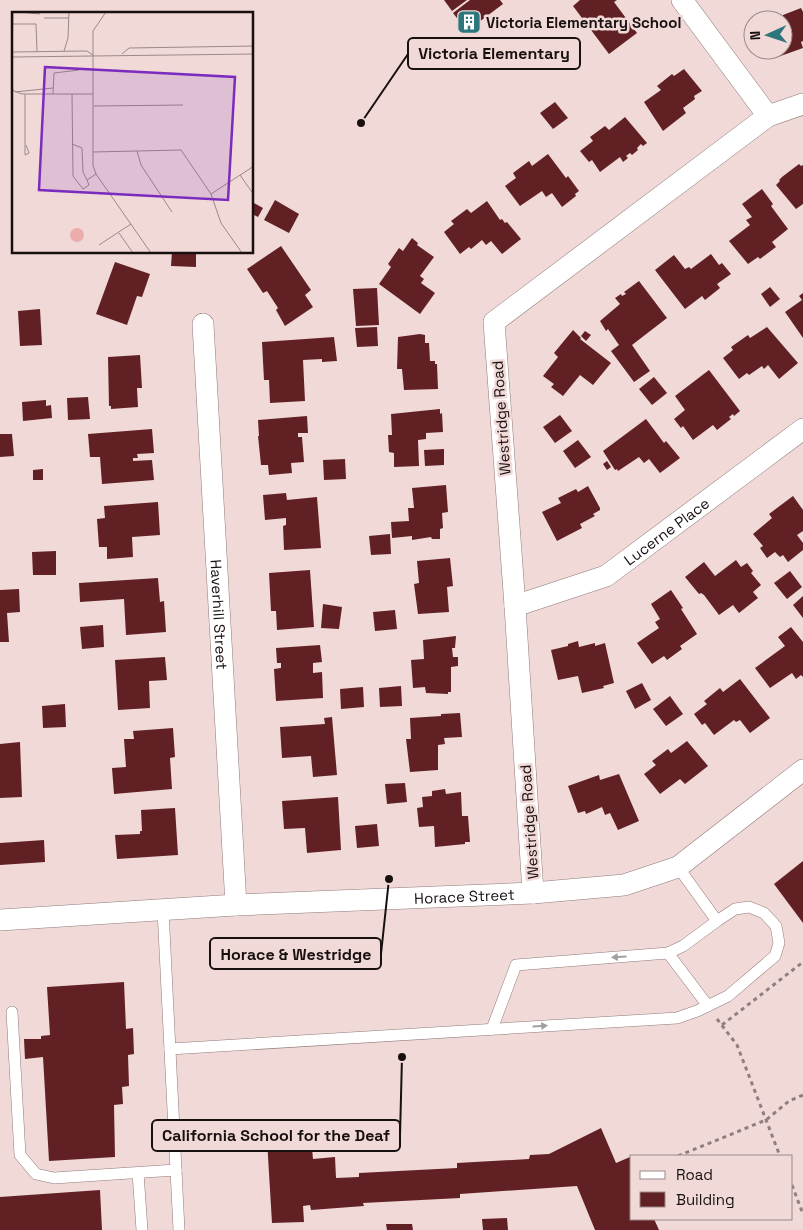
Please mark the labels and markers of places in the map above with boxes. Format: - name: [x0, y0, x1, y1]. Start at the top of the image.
- building icon: Victoria Elementary School: [456, 9, 482, 35]
- place label: Victoria Elementary School: [486, 13, 681, 32]
- callout: Victoria Elementary: [408, 38, 580, 69]
- callout: Horace & Westridge: [210, 938, 381, 969]
- callout: California School for the Deaf: [152, 1120, 400, 1151]

